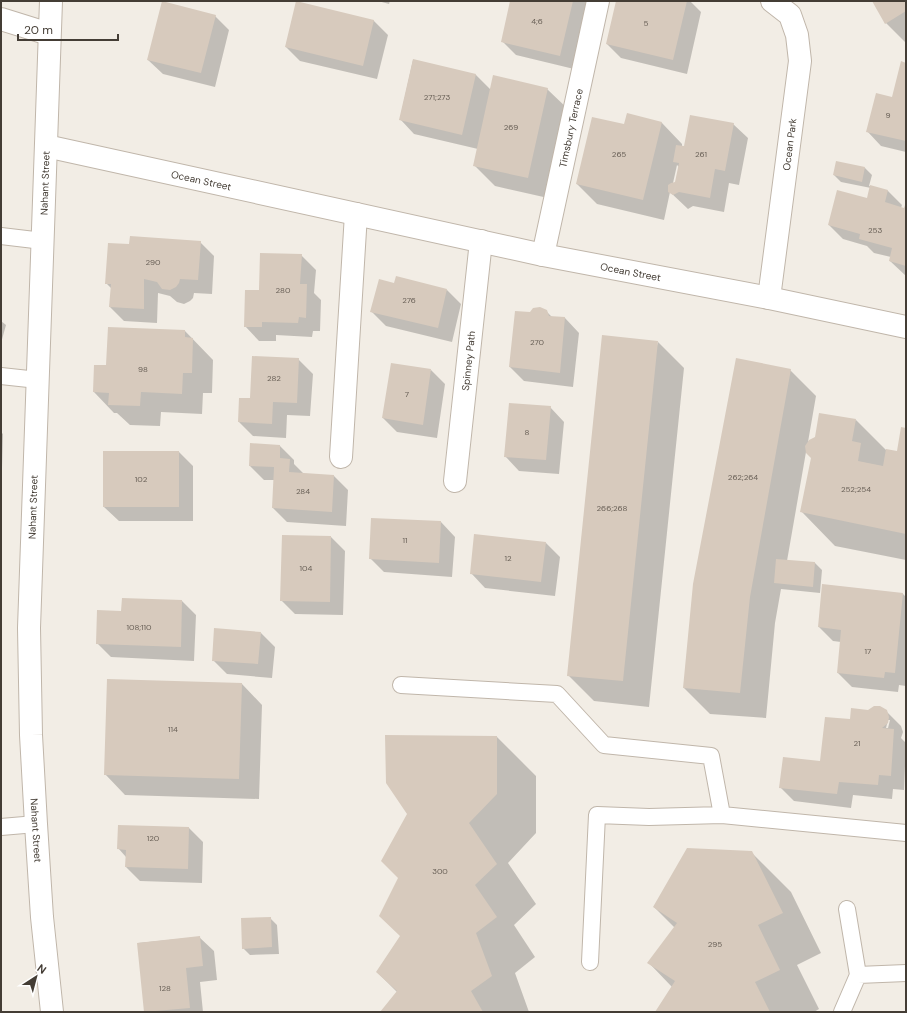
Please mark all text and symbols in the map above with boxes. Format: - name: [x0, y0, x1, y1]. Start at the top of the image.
- scale bar: [18, 16, 118, 42]
- house number: 4;6: [531, 16, 543, 26]
- house number: 5: [644, 18, 649, 28]
- text: 20 m: [24, 22, 53, 38]
- street label: Timsbury Terrace: [556, 87, 585, 169]
- house number: 271;273: [424, 92, 450, 102]
- house number: 9: [885, 110, 891, 120]
- street label: Ocean Park: [779, 117, 799, 171]
- house number: 269: [504, 122, 518, 132]
- house number: 265: [612, 149, 626, 159]
- house number: 261: [695, 149, 707, 159]
- street label: Nahant Street: [37, 151, 53, 215]
- street label: Ocean Street: [170, 167, 233, 193]
- house number: 253: [868, 225, 882, 235]
- house number: 290: [145, 257, 161, 267]
- street label: Ocean Street: [599, 260, 662, 284]
- house number: 280: [276, 285, 291, 295]
- house number: 276: [402, 295, 416, 305]
- street label: Spinney Path: [458, 330, 478, 391]
- house number: 270: [530, 337, 545, 347]
- house number: 98: [138, 364, 148, 374]
- house number: 282: [267, 373, 281, 383]
- house number: 7: [405, 389, 409, 399]
- house number: 8: [525, 427, 530, 437]
- house number: 262;264: [728, 472, 758, 482]
- house number: 102: [135, 474, 148, 484]
- street label: Nahant Street: [25, 475, 41, 539]
- house number: 252;254: [841, 484, 871, 494]
- house number: 284: [296, 486, 310, 496]
- house number: 266;268: [597, 503, 628, 513]
- house number: 11: [403, 535, 408, 545]
- house number: 12: [504, 553, 512, 563]
- house number: 104: [300, 563, 313, 573]
- house number: 108;110: [126, 622, 152, 632]
- house number: 17: [865, 646, 871, 656]
- house number: 114: [168, 724, 178, 734]
- house number: 21: [853, 738, 861, 748]
- street label: Nahant Street: [28, 798, 45, 863]
- house number: 120: [147, 833, 160, 843]
- house number: 300: [432, 866, 448, 876]
- house number: 295: [708, 939, 722, 949]
- north arrow: [16, 957, 56, 997]
- text: N: [35, 961, 49, 977]
- house number: 128: [159, 983, 171, 993]

